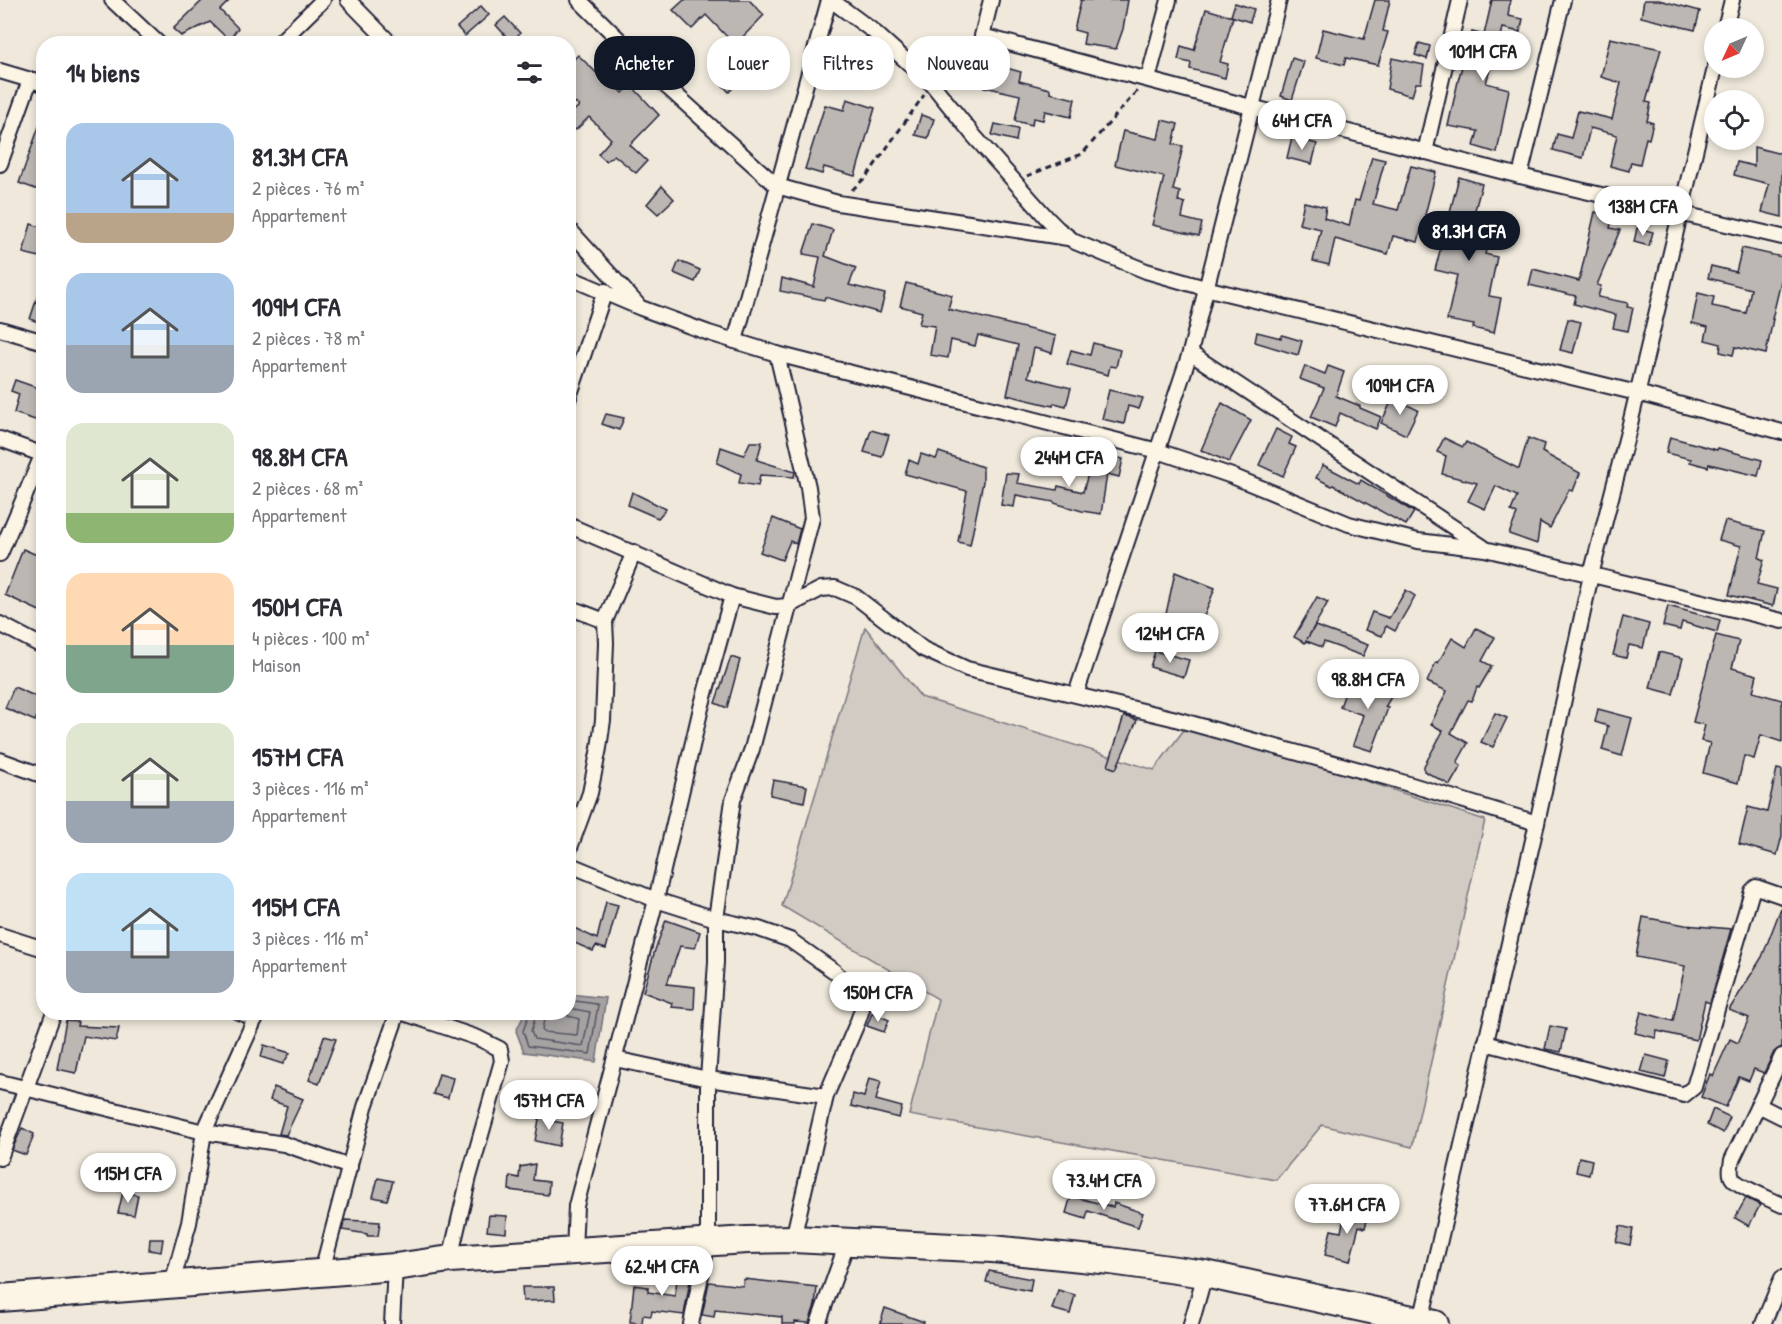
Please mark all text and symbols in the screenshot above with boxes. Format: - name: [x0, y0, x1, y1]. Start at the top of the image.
- north arrow: [1704, 18, 1764, 78]
- map controls: [1704, 18, 1764, 150]
- pin: 101M CFA: [1421, 31, 1545, 82]
- chip: Acheter: [594, 36, 695, 90]
- chip: Louer: [707, 36, 790, 90]
- chip: Filtres: [802, 36, 894, 90]
- chip: Nouveau: [906, 36, 1010, 90]
- text: 101M CFA: [1449, 37, 1517, 64]
- text: 14 biens: [66, 55, 140, 90]
- icon: filters: [513, 56, 546, 89]
- button: locate: [1704, 90, 1764, 150]
- pin: 64M CFA: [1247, 100, 1357, 151]
- text: 64M CFA: [1272, 106, 1332, 133]
- text: 81.3M CFA: [252, 139, 348, 174]
- icon: home: [114, 147, 186, 219]
- text: 2 pièces · 76 m²: [252, 174, 364, 201]
- pin: 138M CFA: [1581, 186, 1705, 237]
- text: 138M CFA: [1608, 192, 1678, 219]
- text: Appartement: [252, 201, 347, 228]
- pin: 81.3M CFA: [1400, 211, 1538, 262]
- text: 81.3M CFA: [1432, 217, 1506, 244]
- text: 109M CFA: [252, 289, 341, 324]
- icon: home: [114, 297, 186, 369]
- text: 2 pièces · 78 m²: [252, 324, 365, 351]
- text: Appartement: [252, 351, 347, 378]
- pin: 109M CFA: [1338, 365, 1462, 416]
- text: 109M CFA: [1366, 371, 1434, 398]
- pin: 244M CFA: [1007, 437, 1131, 488]
- text: 98.8M CFA: [252, 439, 348, 474]
- text: 244M CFA: [1034, 443, 1104, 470]
- icon: home: [114, 447, 186, 519]
- text: 2 pièces · 68 m²: [252, 474, 363, 501]
- text: Appartement: [252, 501, 347, 528]
- text: 150M CFA: [252, 589, 342, 624]
- icon: home: [114, 597, 186, 669]
- pin: 124M CFA: [1108, 613, 1232, 664]
- text: 124M CFA: [1136, 619, 1204, 646]
- text: 4 pièces · 100 m²: [252, 624, 370, 651]
- text: Maison: [252, 651, 301, 678]
- pin: 98.8M CFA: [1299, 659, 1437, 710]
- text: 98.8M CFA: [1331, 665, 1405, 692]
- text: 157M CFA: [252, 739, 343, 774]
- icon: home: [114, 747, 186, 819]
- text: 3 pièces · 116 m²: [252, 774, 368, 801]
- text: Appartement: [252, 801, 347, 828]
- text: 115M CFA: [252, 889, 340, 924]
- icon: home: [114, 897, 186, 969]
- text: 3 pièces · 116 m²: [252, 924, 368, 951]
- text: Appartement: [252, 951, 347, 978]
- pin: 150M CFA: [816, 972, 940, 1023]
- text: 150M CFA: [843, 978, 913, 1005]
- pin: 157M CFA: [487, 1080, 611, 1131]
- text: 157M CFA: [514, 1086, 584, 1113]
- pin: 115M CFA: [66, 1153, 190, 1204]
- text: 115M CFA: [94, 1159, 162, 1186]
- pin: 73.4M CFA: [1035, 1160, 1173, 1211]
- text: 73.4M CFA: [1066, 1166, 1142, 1193]
- pin: 77.6M CFA: [1278, 1184, 1416, 1235]
- text: 77.6M CFA: [1309, 1190, 1385, 1217]
- pin: 62.4M CFA: [593, 1246, 731, 1297]
- text: 62.4M CFA: [625, 1252, 699, 1279]

